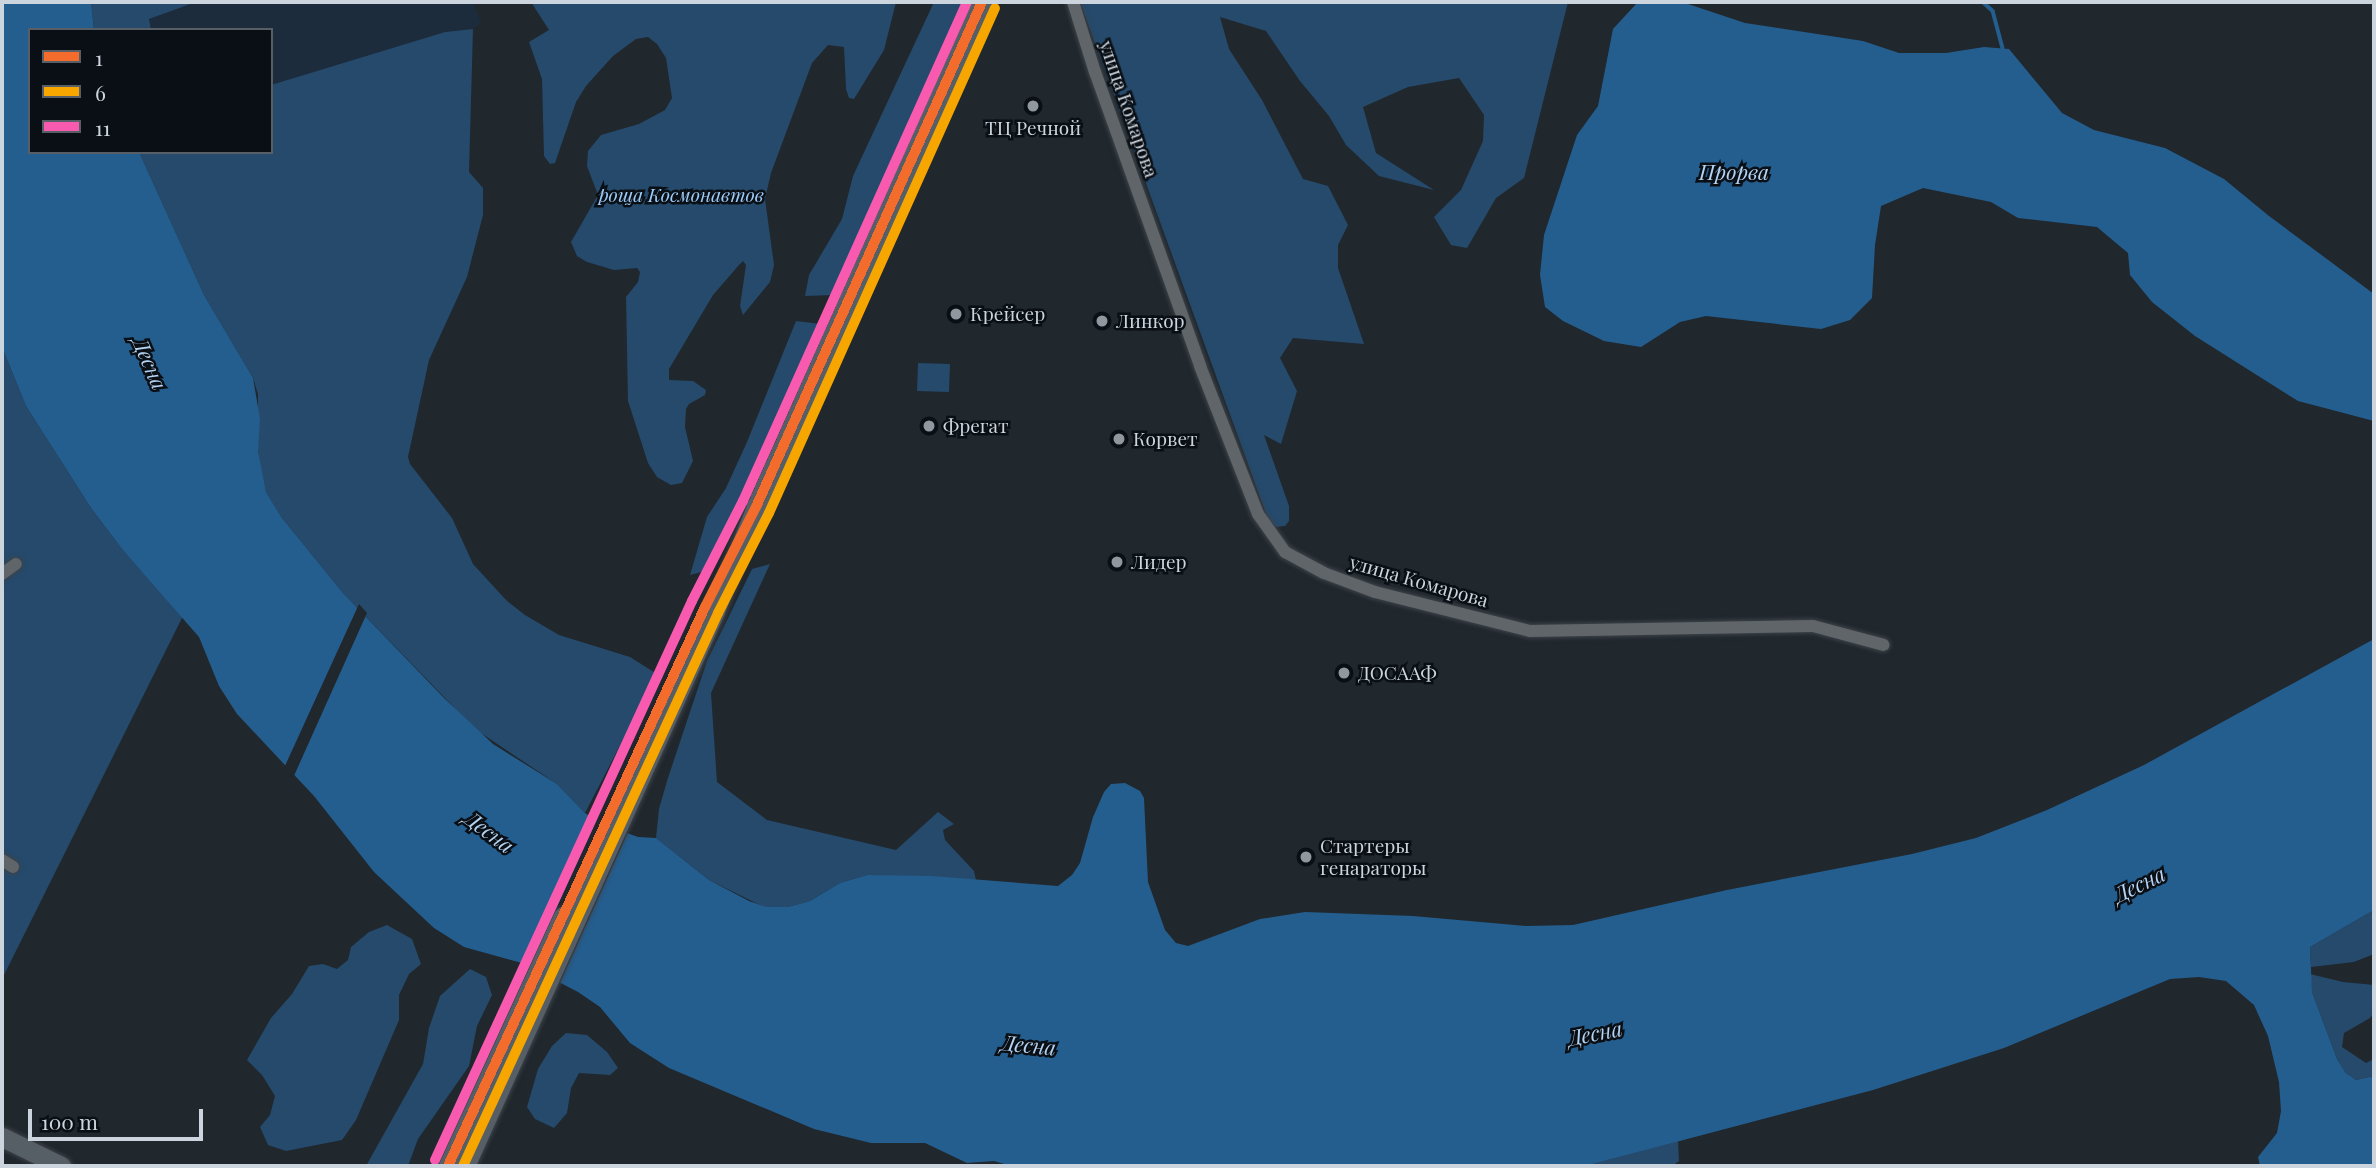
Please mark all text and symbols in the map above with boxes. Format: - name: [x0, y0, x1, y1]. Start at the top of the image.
- legend: [28, 28, 273, 154]
- street label: улица Комарова: [1095, 38, 1163, 180]
- text: 1: [95, 43, 103, 71]
- text: 6: [95, 78, 106, 106]
- marker: ТЦ Речной: [1025, 98, 1041, 114]
- text: 11: [95, 113, 111, 141]
- place label: ТЦ Речной: [985, 117, 1081, 139]
- water label: Прорва: [1699, 158, 1769, 184]
- park label: роща Космонавтов: [598, 184, 764, 206]
- place label: Крейсер: [970, 303, 1045, 325]
- marker: Крейсер: [948, 306, 964, 322]
- place label: Линкор: [1116, 310, 1185, 332]
- marker: Линкор: [1094, 313, 1110, 329]
- water label: Десна: [129, 333, 173, 393]
- place label: Фрегат: [943, 415, 1009, 437]
- marker: Фрегат: [921, 418, 937, 434]
- place label: Корвет: [1133, 428, 1198, 450]
- marker: Корвет: [1111, 431, 1127, 447]
- street label: улица Комарова: [1347, 550, 1491, 612]
- place label: Лидер: [1131, 551, 1187, 573]
- marker: Лидер: [1109, 554, 1125, 570]
- place label: ДОСААФ: [1358, 662, 1437, 684]
- marker: ДОСААФ: [1336, 665, 1352, 681]
- water label: Десна: [461, 805, 519, 857]
- place label: Стартеры генараторы: [1320, 835, 1426, 879]
- marker: Стартеры генараторы: [1298, 849, 1314, 865]
- water label: Десна: [2109, 860, 2169, 906]
- water label: Десна: [1566, 1014, 1624, 1050]
- water label: Десна: [1001, 1029, 1057, 1059]
- scale bar: [32, 1094, 206, 1138]
- text: 100 m: [41, 1107, 98, 1135]

